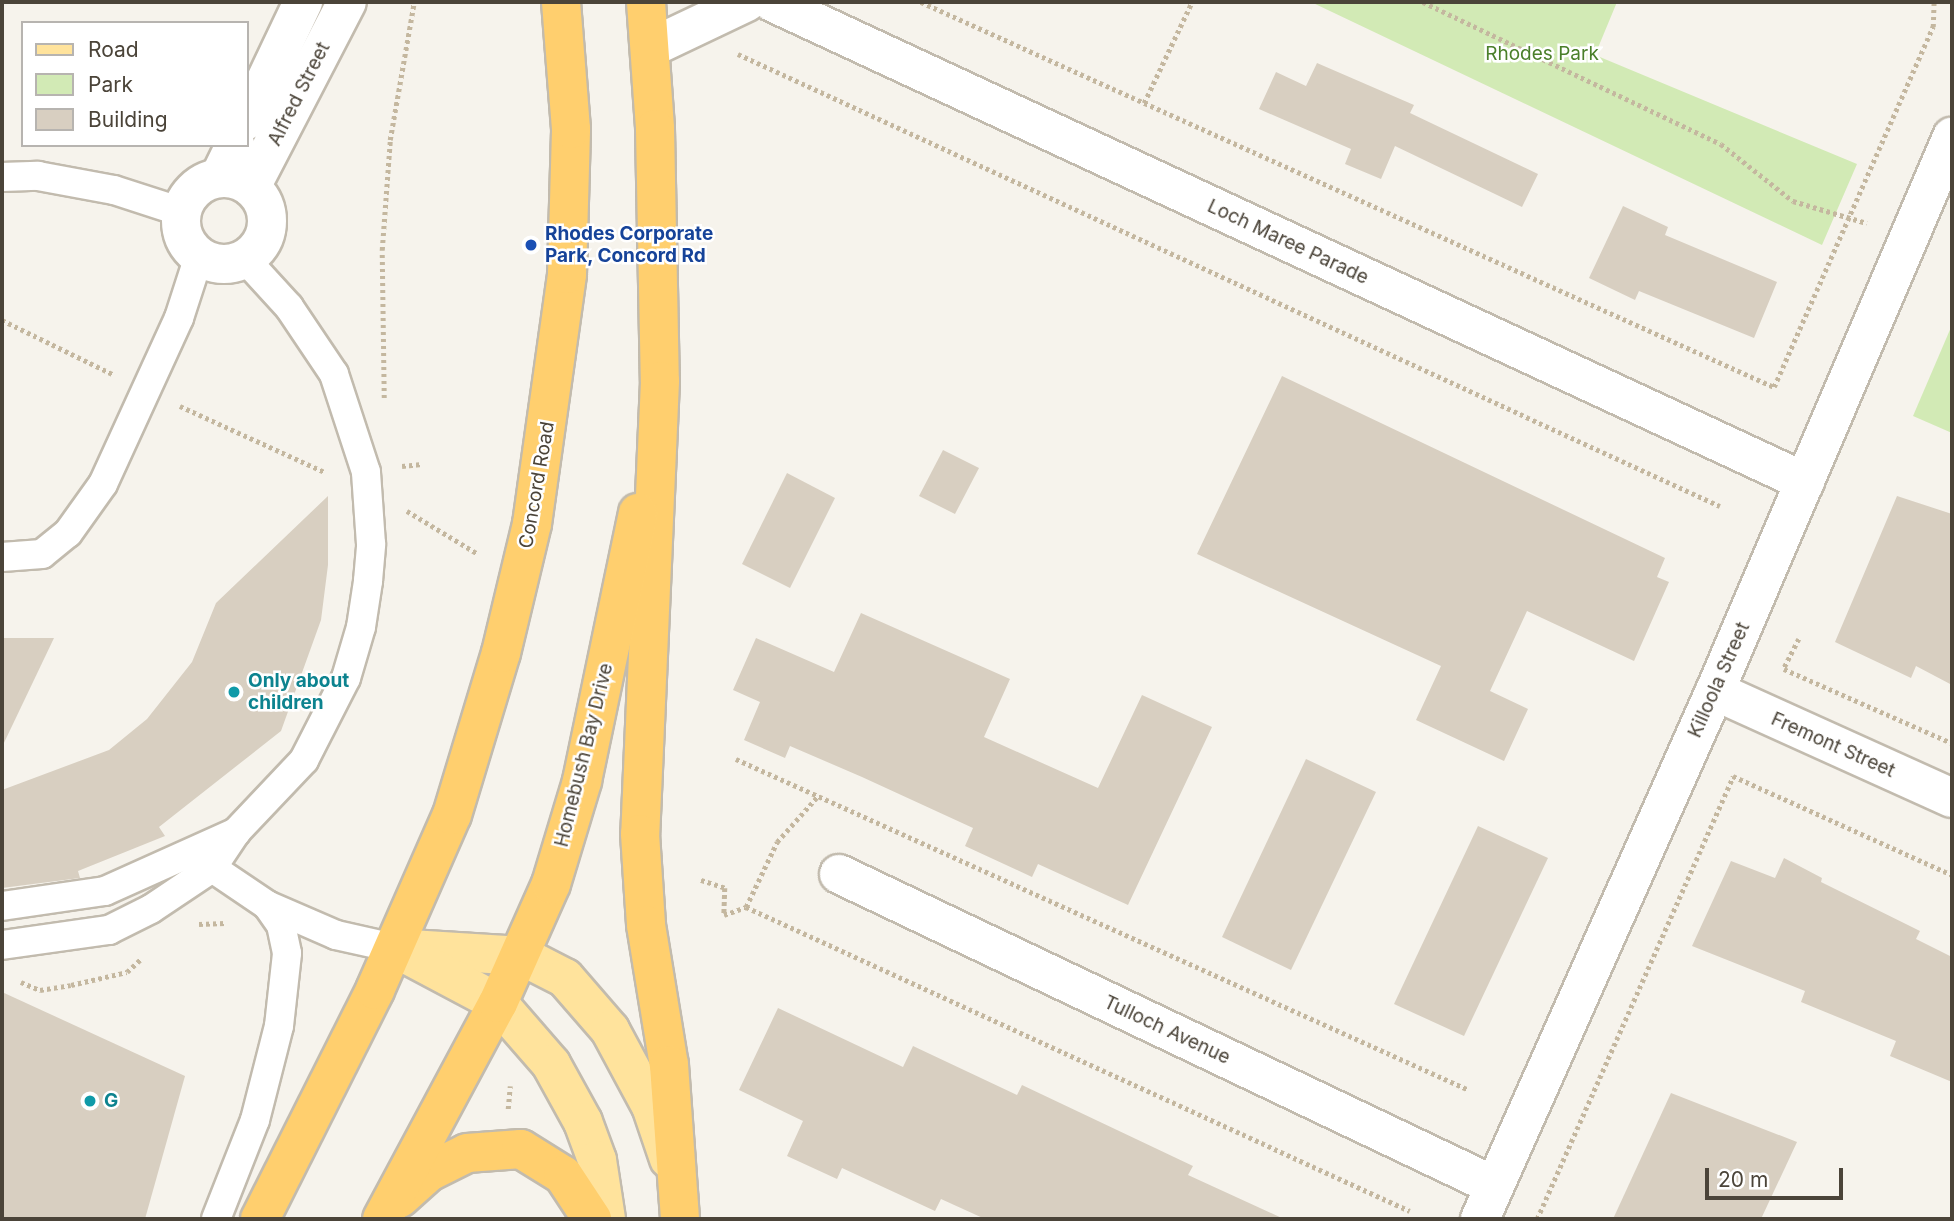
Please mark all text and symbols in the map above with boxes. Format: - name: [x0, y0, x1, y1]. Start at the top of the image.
- legend: [21, 21, 248, 147]
- text: Road: [88, 37, 139, 62]
- street label: Alfred Street: [263, 38, 335, 150]
- park label: Rhodes Park: [1485, 43, 1599, 65]
- text: Park: [88, 72, 133, 97]
- text: Building: [88, 107, 168, 132]
- street label: Loch Maree Parade: [1204, 195, 1372, 289]
- place label: Rhodes Corporate Park, Concord Rd: [545, 223, 713, 267]
- marker: Rhodes Corporate Park, Concord Rd: [523, 237, 539, 253]
- street label: Concord Road: [515, 420, 559, 550]
- street label: Killoola Street: [1683, 619, 1755, 741]
- street label: Homebush Bay Drive: [550, 661, 618, 849]
- place label: Only about children: [248, 670, 349, 714]
- marker: Only about children: [226, 684, 242, 700]
- street label: Fremont Street: [1768, 708, 1898, 782]
- street label: Tulloch Avenue: [1100, 991, 1234, 1069]
- place label: G: [104, 1090, 118, 1112]
- marker: G: [82, 1093, 98, 1109]
- scale bar: [1709, 1154, 1847, 1198]
- text: 20 m: [1718, 1167, 1768, 1192]

